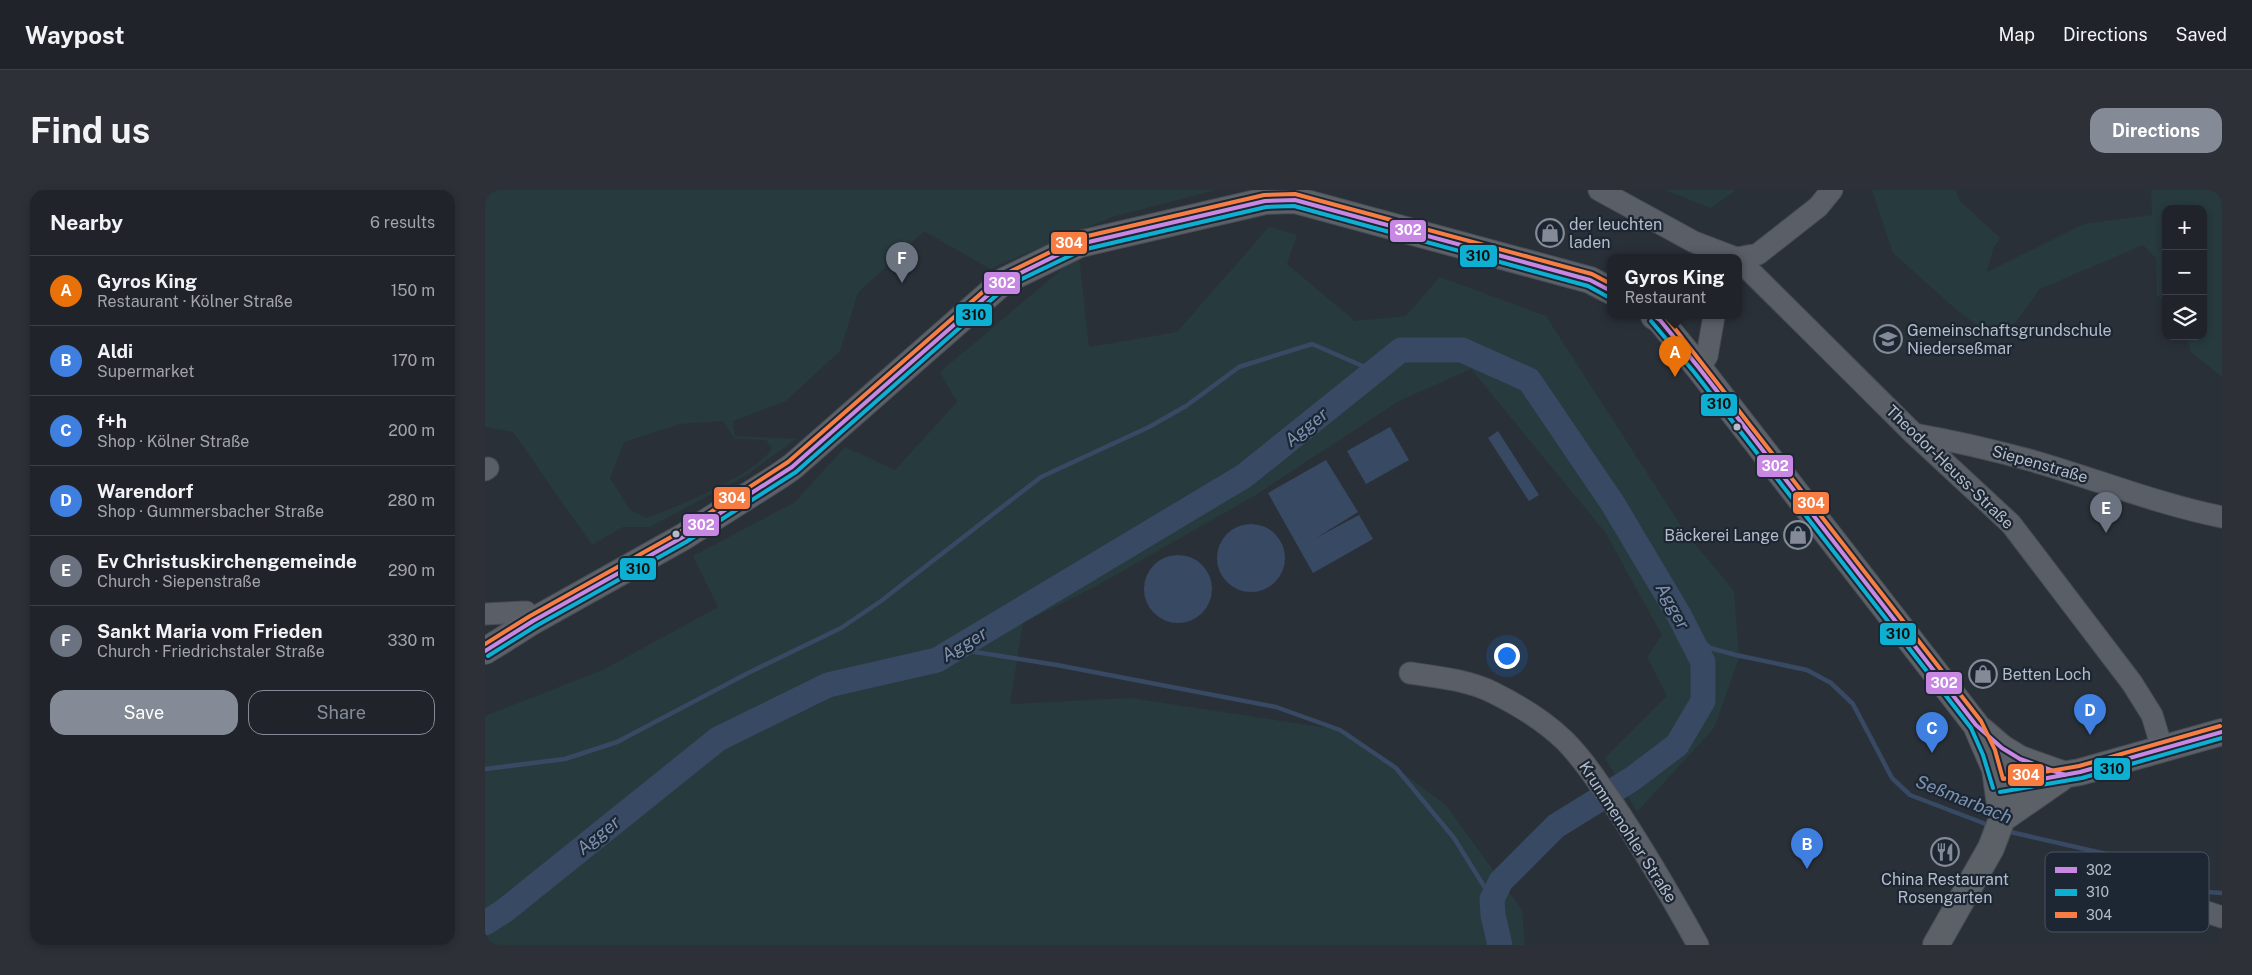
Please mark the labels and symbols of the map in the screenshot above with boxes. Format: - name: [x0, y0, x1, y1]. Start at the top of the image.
- place label: der leuchten laden: [1569, 215, 1662, 252]
- shop icon: der leuchten laden: [1535, 218, 1565, 248]
- line badge: 302: [1389, 219, 1427, 243]
- text: 302: [1394, 222, 1422, 238]
- line badge: 304: [1050, 231, 1088, 255]
- text: 304: [1055, 235, 1083, 251]
- pin: F: [886, 242, 918, 283]
- line badge: 310: [1459, 244, 1498, 268]
- text: 310: [1466, 248, 1490, 264]
- line badge: 302: [983, 271, 1021, 295]
- text: 302: [988, 275, 1016, 291]
- line badge: 310: [955, 303, 993, 327]
- text: 310: [962, 307, 986, 323]
- place label: Gemeinschaftsgrundschule Niederseßmar: [1907, 321, 2112, 358]
- school or university icon: Gemeinschaftsgrundschule Niederseßmar: [1873, 324, 1903, 354]
- pin: A: [1659, 336, 1691, 377]
- line badge: 310: [1700, 393, 1738, 417]
- text: 310: [1707, 396, 1731, 412]
- street label: Theodor-Heuss-Straße: [1882, 401, 2018, 533]
- water label: Agger: [1280, 403, 1332, 451]
- unlabelled marker: [1732, 422, 1742, 432]
- street label: Siepenstraße: [1990, 441, 2090, 487]
- line badge: 302: [1756, 454, 1794, 478]
- text: 302: [1761, 458, 1789, 474]
- line badge: 304: [713, 486, 751, 510]
- text: 304: [718, 490, 746, 506]
- line badge: 304: [1792, 491, 1830, 515]
- pin: E: [2090, 492, 2122, 533]
- text: 304: [1797, 495, 1825, 511]
- line badge: 302: [682, 513, 720, 537]
- text: 302: [687, 517, 715, 533]
- shop icon: Bäckerei Lange: [1783, 520, 1813, 550]
- place label: Bäckerei Lange: [1664, 526, 1779, 545]
- unlabelled marker: [671, 529, 681, 539]
- line badge: 310: [619, 557, 657, 581]
- text: 310: [626, 561, 650, 577]
- water label: Agger: [1652, 579, 1694, 633]
- water label: Agger: [937, 622, 991, 666]
- line badge: 310: [1879, 622, 1917, 646]
- text: 310: [1886, 626, 1910, 642]
- your location: [1494, 643, 1520, 669]
- shop icon: Betten Loch: [1968, 659, 1998, 689]
- place label: Betten Loch: [2002, 665, 2091, 684]
- line badge: 302: [1925, 671, 1963, 695]
- text: 302: [1930, 675, 1958, 691]
- pin: D: [2074, 694, 2106, 735]
- pin: C: [1916, 712, 1948, 753]
- line badge: 310: [2093, 757, 2131, 781]
- street label: Krummenohler Straße: [1575, 758, 1681, 906]
- text: 310: [2100, 761, 2124, 777]
- line badge: 304: [2007, 763, 2045, 787]
- text: 304: [2012, 767, 2040, 783]
- water label: Seßmarbach: [1913, 770, 2015, 828]
- water label: Agger: [572, 811, 624, 859]
- pin: B: [1791, 828, 1823, 869]
- restaurant icon: China Restaurant Rosengarten: [1930, 837, 1960, 867]
- legend: [2045, 852, 2209, 932]
- text: 302: [2086, 862, 2112, 878]
- place label: China Restaurant Rosengarten: [1881, 870, 2009, 907]
- text: 310: [2086, 884, 2109, 900]
- text: 304: [2086, 907, 2112, 923]

